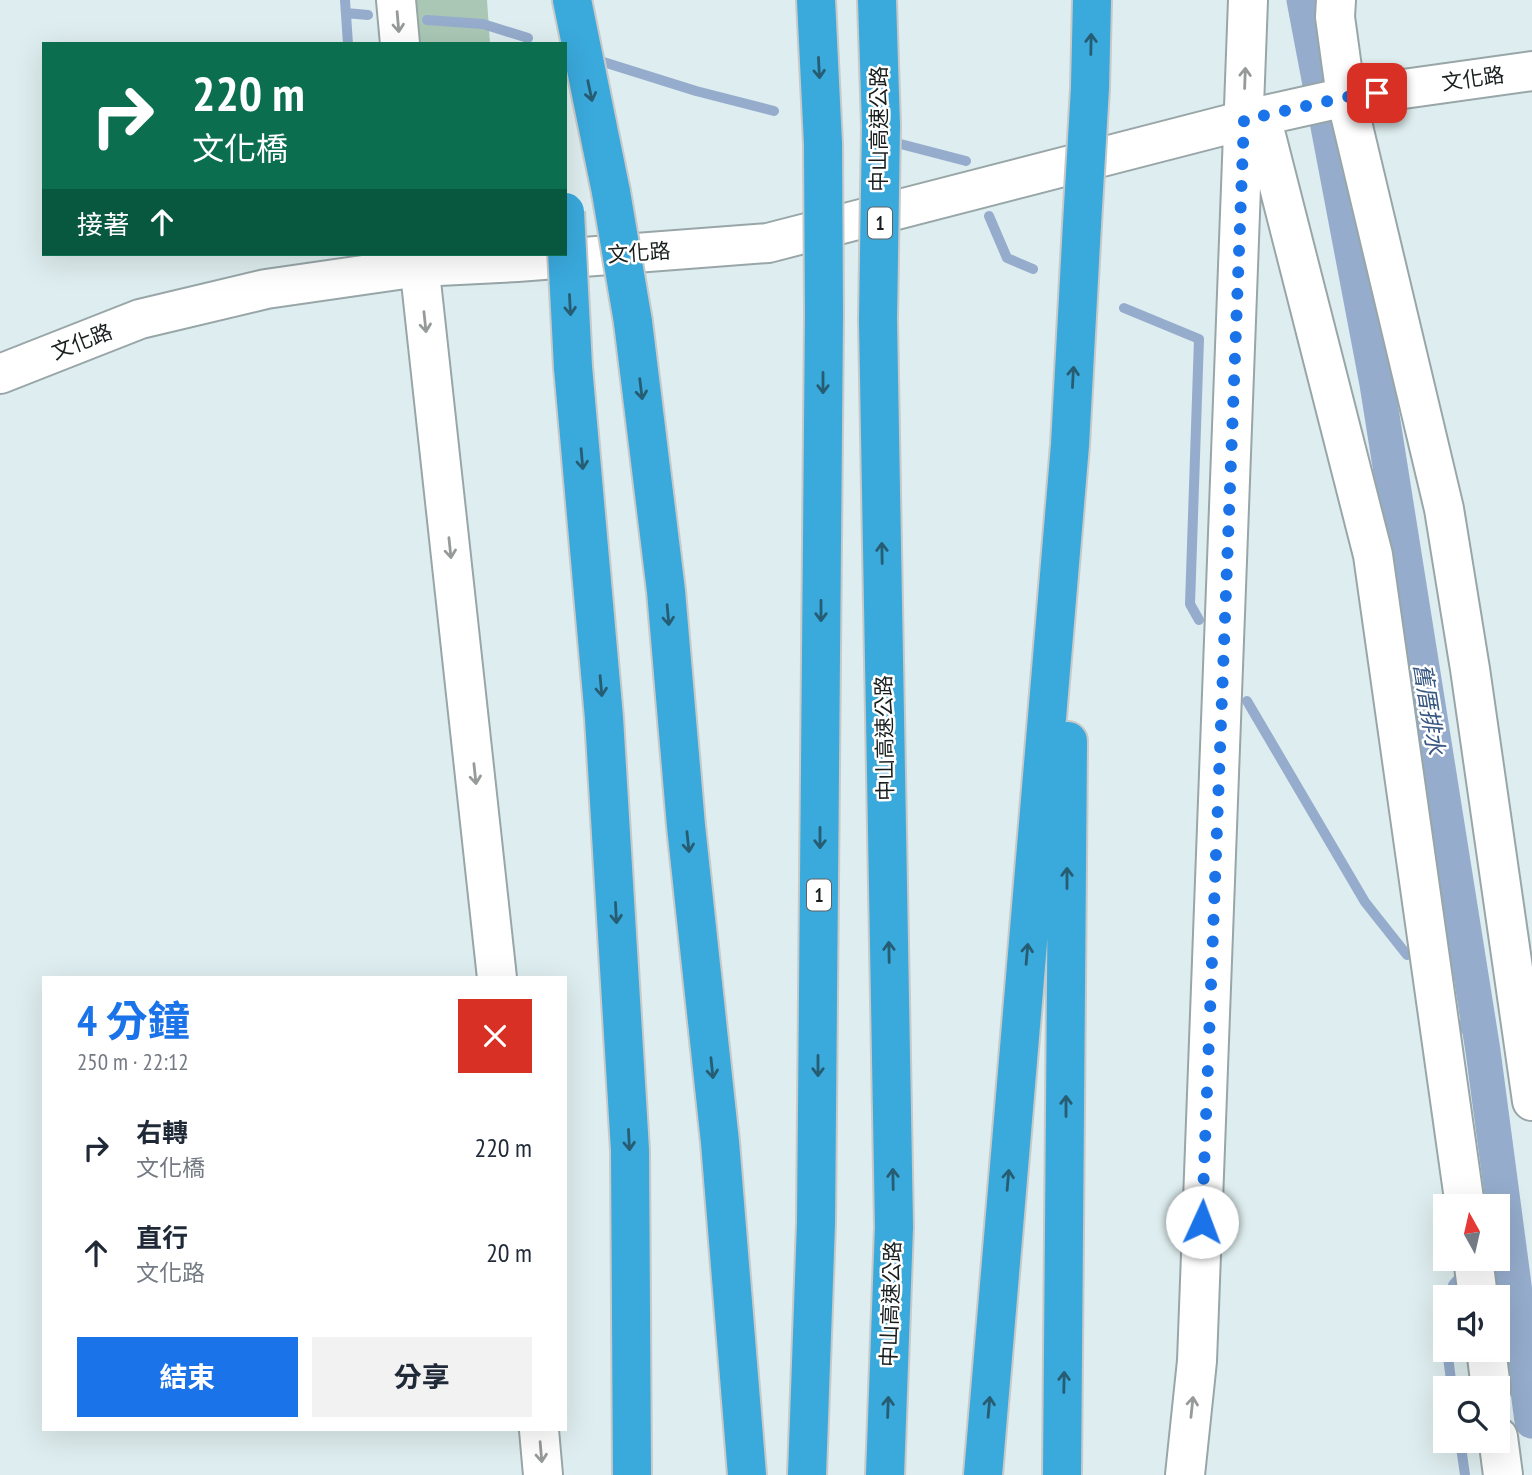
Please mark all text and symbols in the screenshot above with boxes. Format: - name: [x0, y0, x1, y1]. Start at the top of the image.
- one-way arrow: [392, 10, 405, 33]
- one-way arrow: [1084, 33, 1098, 56]
- one-way arrow: [813, 56, 826, 79]
- text: 220 m: [192, 61, 305, 125]
- street label: 文化路: [1440, 61, 1506, 96]
- pin: [1347, 63, 1407, 123]
- street label: 中山高速公路: [865, 66, 892, 192]
- one-way arrow: [1239, 67, 1252, 90]
- icon: right: [77, 70, 168, 161]
- icon: arrive: [1358, 74, 1396, 112]
- one-way arrow: [584, 79, 598, 102]
- text: 文化橋: [192, 127, 288, 169]
- icon: ahead: [143, 203, 181, 241]
- text: 接著: [77, 208, 129, 241]
- road number: 1: [868, 208, 892, 238]
- street label: 文化路: [607, 237, 671, 268]
- one-way arrow: [564, 293, 577, 315]
- one-way arrow: [419, 310, 432, 332]
- street label: 文化路: [48, 318, 116, 365]
- one-way arrow: [1067, 366, 1080, 389]
- one-way arrow: [816, 371, 830, 394]
- one-way arrow: [635, 377, 648, 400]
- one-way arrow: [575, 447, 588, 470]
- one-way arrow: [444, 536, 457, 559]
- one-way arrow: [875, 542, 889, 565]
- one-way arrow: [814, 599, 828, 622]
- one-way arrow: [662, 603, 675, 626]
- water label: 舊厝排水: [1408, 661, 1451, 758]
- one-way arrow: [595, 674, 608, 696]
- street label: 中山高速公路: [870, 675, 899, 801]
- one-way arrow: [469, 762, 482, 785]
- one-way arrow: [813, 826, 826, 849]
- one-way arrow: [681, 830, 694, 853]
- one-way arrow: [1060, 867, 1074, 890]
- road number: 1: [807, 880, 831, 911]
- one-way arrow: [610, 901, 623, 923]
- one-way arrow: [882, 941, 896, 964]
- one-way arrow: [1021, 943, 1034, 965]
- text: 4 分鐘: [77, 993, 190, 1048]
- button: close: [458, 999, 532, 1073]
- text: 250 m · 22:12: [77, 1047, 189, 1076]
- one-way arrow: [811, 1054, 825, 1077]
- one-way arrow: [706, 1056, 719, 1079]
- one-way arrow: [1059, 1095, 1073, 1118]
- text: 右轉: [136, 1116, 188, 1149]
- one-way arrow: [623, 1128, 636, 1151]
- icon: right: [77, 1129, 115, 1167]
- text: 220 m: [474, 1131, 532, 1164]
- text: 文化橋: [136, 1153, 205, 1182]
- one-way arrow: [886, 1168, 900, 1191]
- one-way arrow: [1002, 1169, 1015, 1192]
- position arrow: [1165, 1185, 1239, 1259]
- north arrow: [1433, 1194, 1510, 1270]
- map controls: [1433, 1194, 1510, 1453]
- text: 直行: [136, 1221, 188, 1254]
- icon: ahead: [77, 1234, 115, 1272]
- text: 20 m: [486, 1236, 532, 1269]
- street label: 中山高速公路: [875, 1241, 906, 1367]
- text: 文化路: [136, 1258, 205, 1287]
- button: sound: [1433, 1285, 1510, 1362]
- button: 結束: [77, 1337, 298, 1417]
- button: 分享: [312, 1337, 532, 1417]
- one-way arrow: [1057, 1371, 1071, 1394]
- button: search: [1433, 1376, 1510, 1453]
- one-way arrow: [881, 1396, 894, 1419]
- one-way arrow: [983, 1396, 996, 1419]
- one-way arrow: [1186, 1396, 1199, 1419]
- one-way arrow: [535, 1441, 548, 1463]

